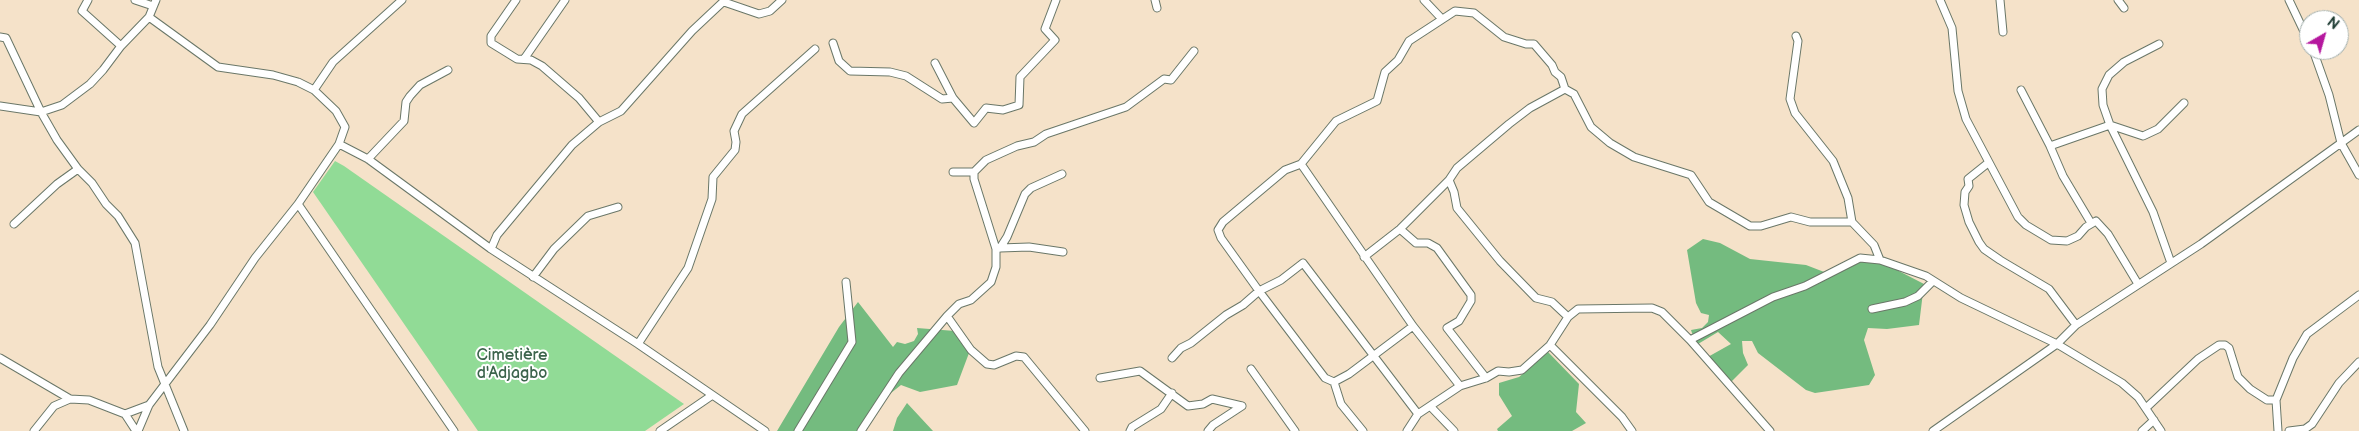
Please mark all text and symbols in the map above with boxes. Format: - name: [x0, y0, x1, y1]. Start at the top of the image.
- north arrow: [2299, 10, 2349, 60]
- text: N: [2324, 14, 2342, 34]
- park label: Cimetière d'Adjagbo: [476, 346, 548, 384]

